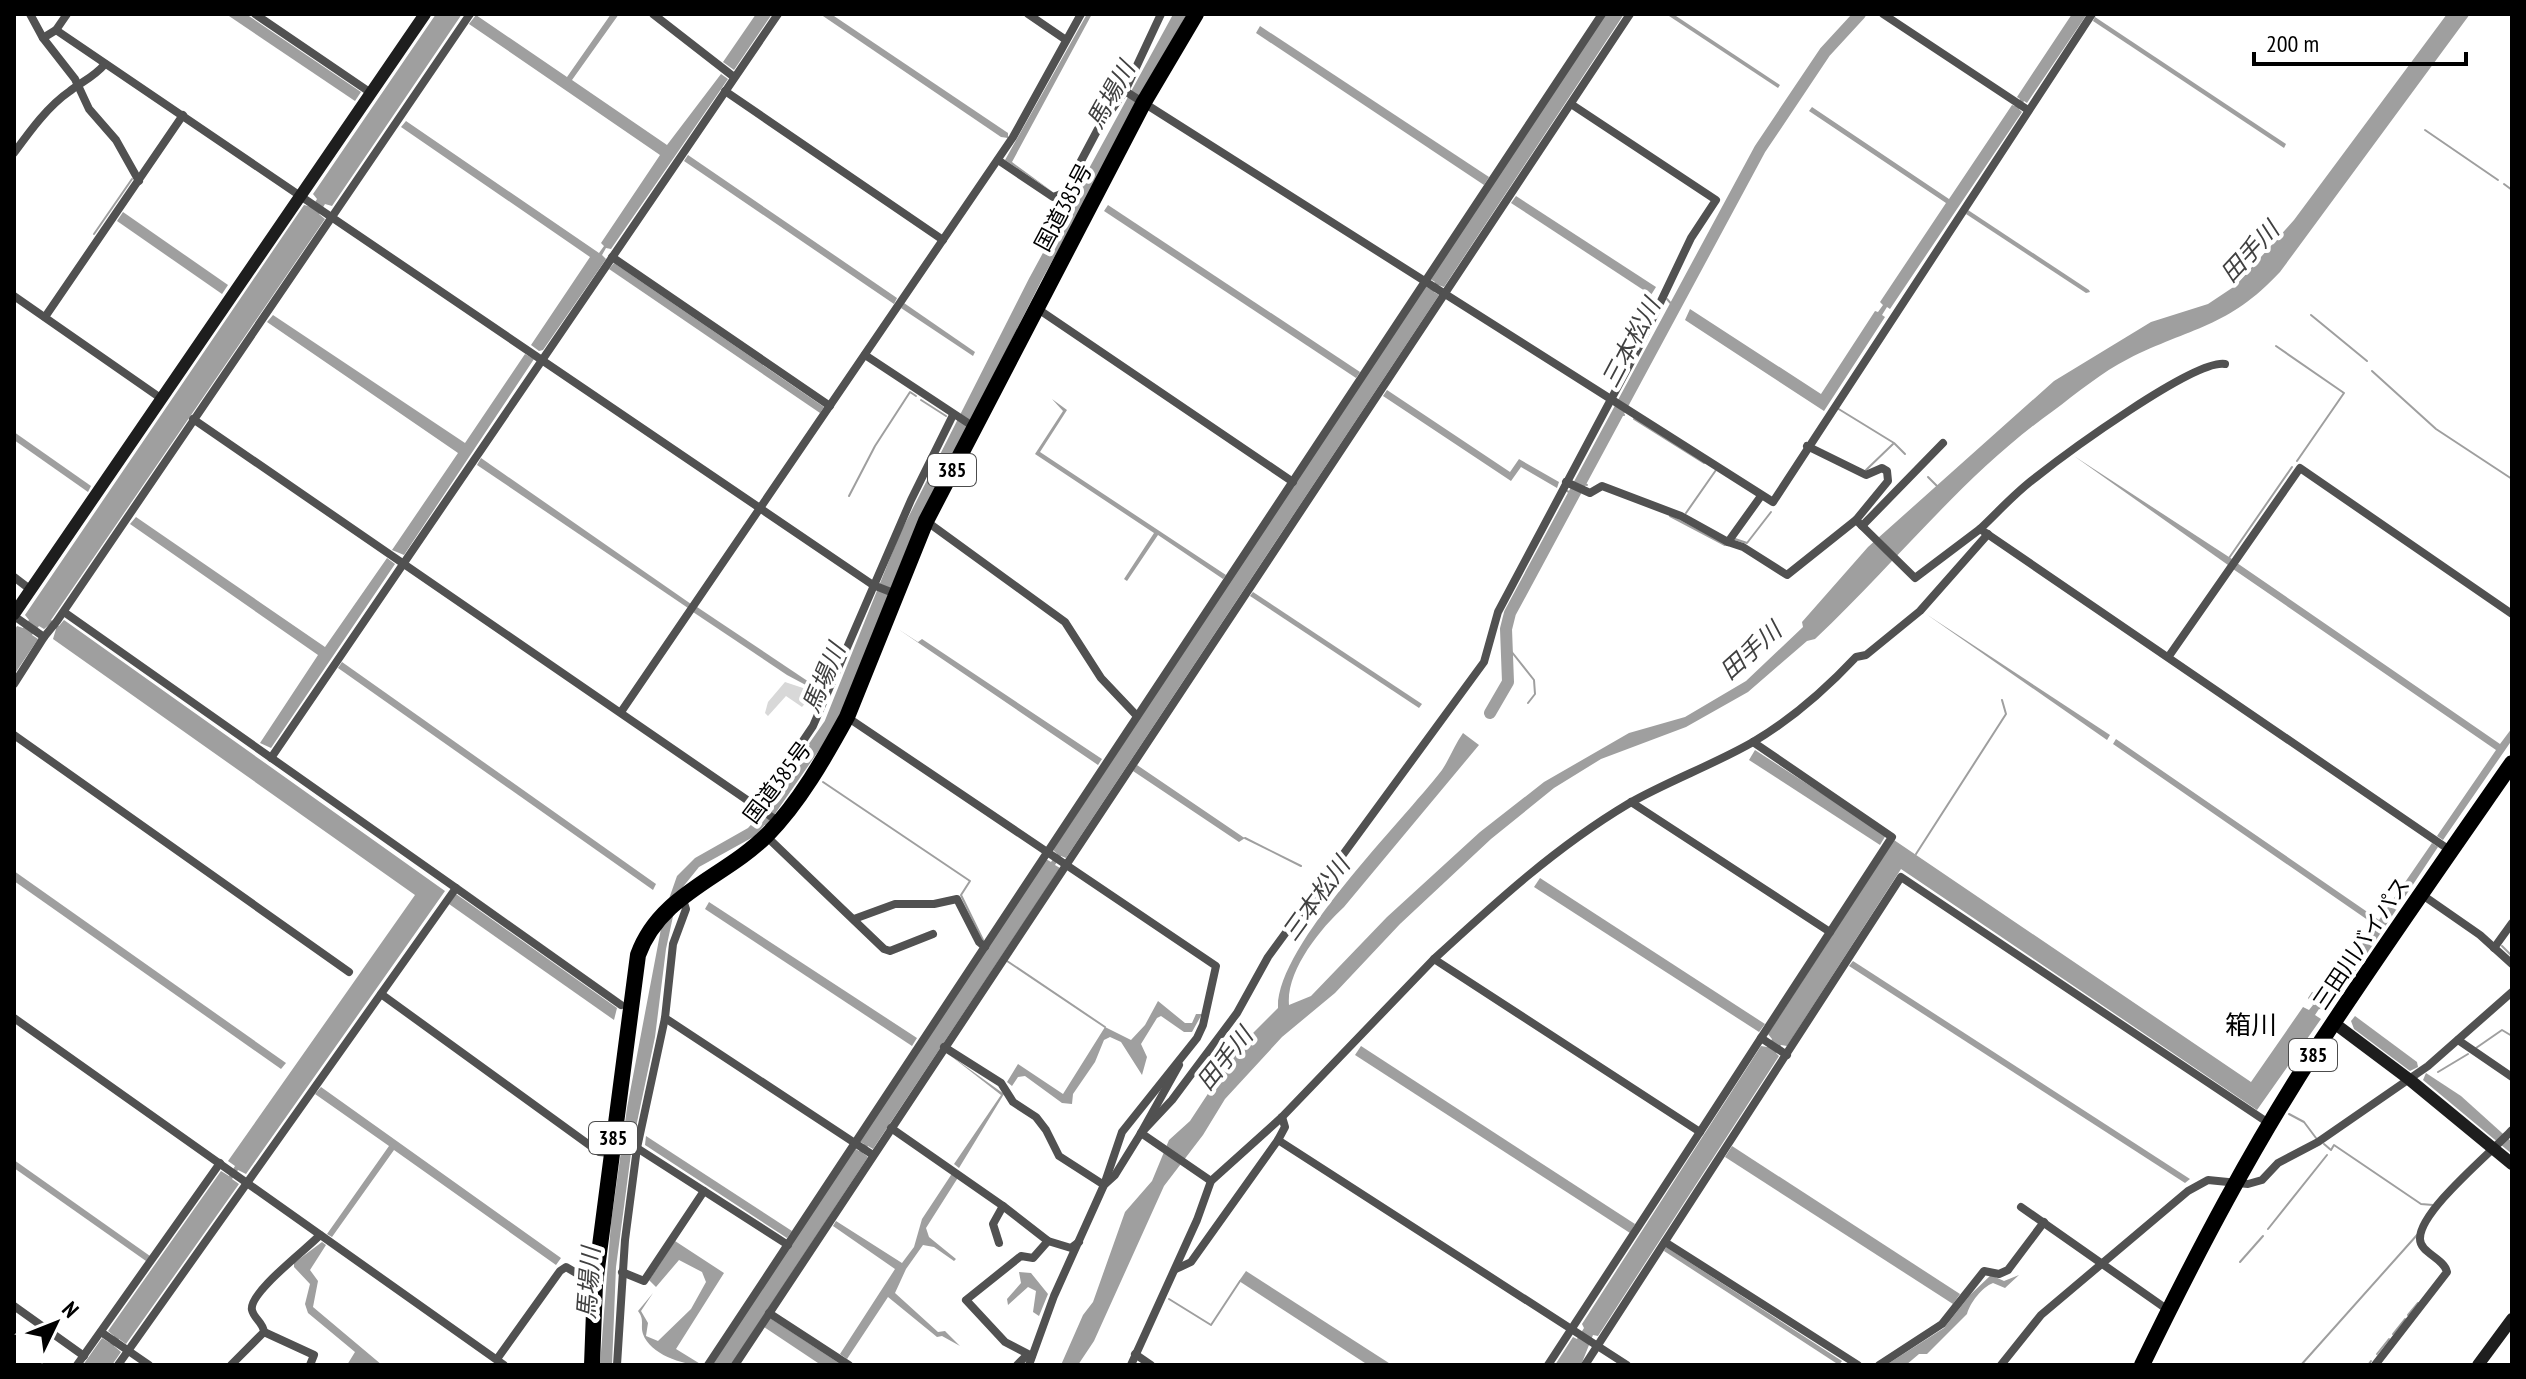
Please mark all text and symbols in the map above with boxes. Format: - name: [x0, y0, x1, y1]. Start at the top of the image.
- scale bar: [2254, 16, 2466, 66]
- text: 200 m: [2266, 28, 2319, 59]
- water label: 馬場川: [1080, 53, 1143, 134]
- street label: 国道385号: [1028, 158, 1098, 256]
- water label: 田手川: [2214, 213, 2288, 289]
- water label: 三本松川: [1594, 290, 1668, 392]
- road number: 385: [928, 454, 976, 486]
- water label: 田手川: [1714, 613, 1790, 686]
- water label: 馬場川: [795, 636, 853, 717]
- street label: 国道385号: [737, 735, 817, 829]
- water label: 三本松川: [1275, 848, 1358, 947]
- street label: 三田川バイパス: [2306, 872, 2416, 1014]
- district label: 箱川: [2225, 1008, 2277, 1041]
- water label: 田手川: [1190, 1019, 1261, 1096]
- road number: 385: [2289, 1039, 2337, 1071]
- road number: 385: [589, 1122, 637, 1154]
- water label: 馬場川: [571, 1243, 607, 1320]
- north arrow: [16, 1283, 96, 1363]
- text: N: [56, 1295, 85, 1323]

